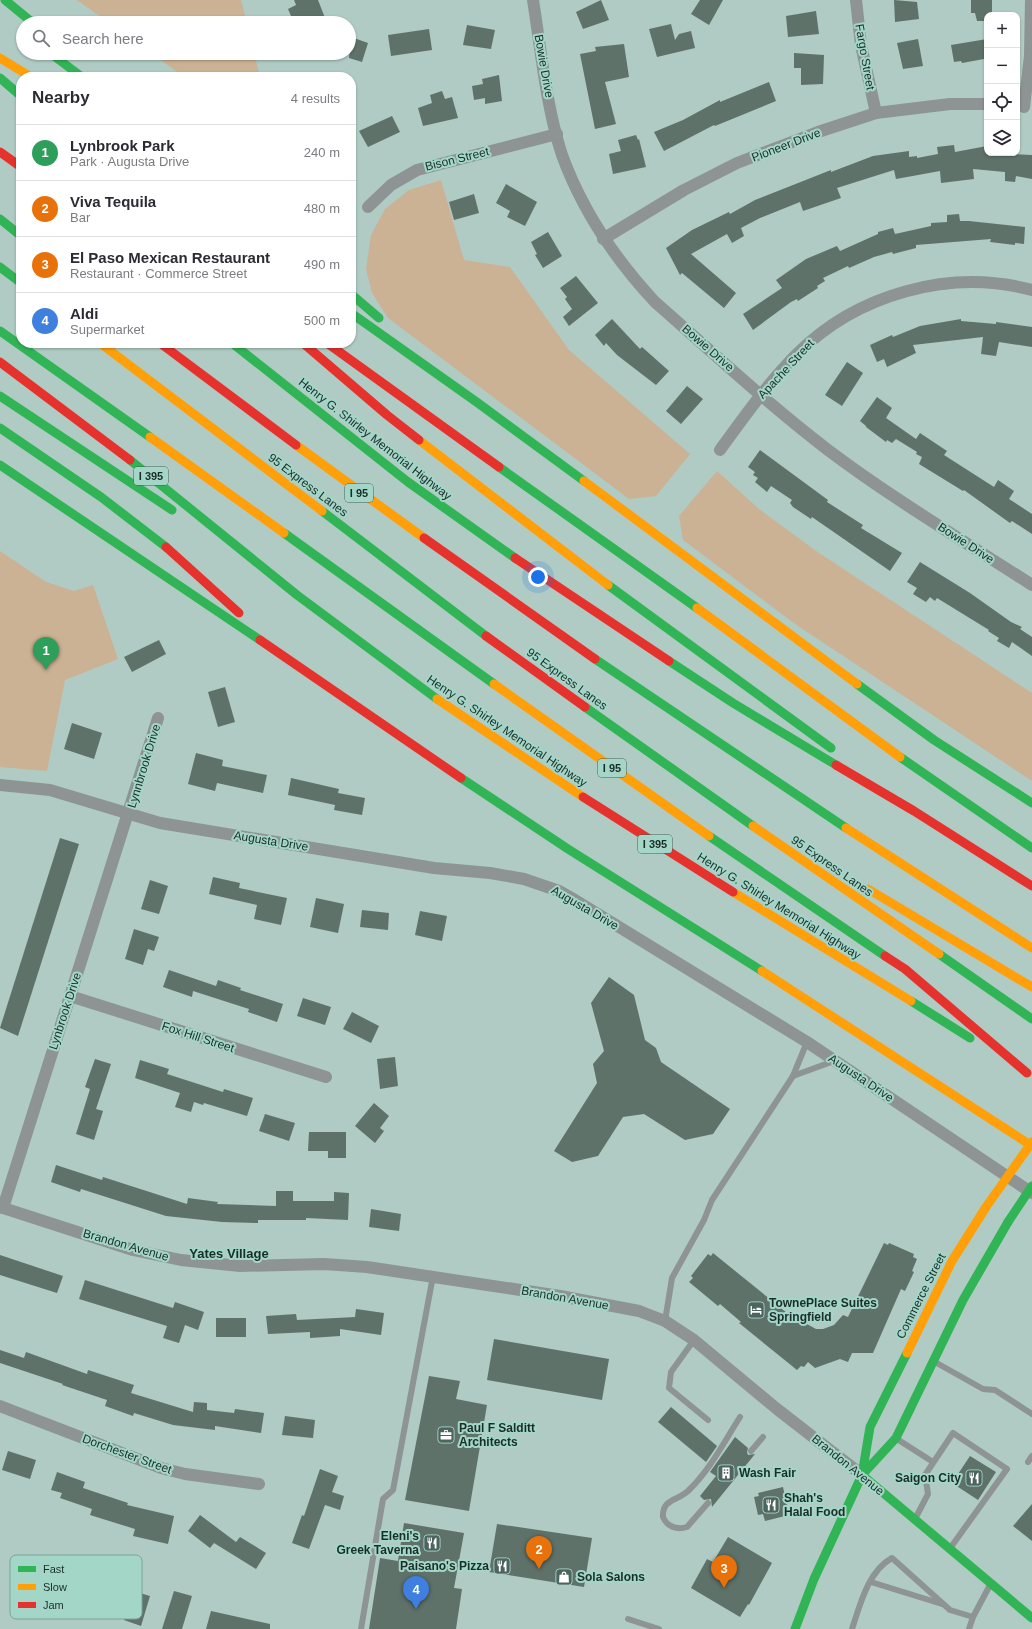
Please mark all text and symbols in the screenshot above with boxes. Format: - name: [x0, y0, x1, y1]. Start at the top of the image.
- map controls: [984, 12, 1020, 156]
- button: +: [984, 12, 1020, 48]
- search box: [16, 16, 356, 60]
- street label: Fargo Street: [852, 23, 878, 92]
- icon: search: [30, 27, 52, 49]
- text: Search here: [62, 30, 144, 47]
- street label: Bowie Drive: [532, 33, 557, 99]
- button: −: [984, 48, 1020, 84]
- button: locate: [984, 84, 1020, 120]
- text: Nearby: [32, 88, 90, 107]
- text: 4 results: [291, 91, 340, 106]
- button: layers: [984, 120, 1020, 156]
- street label: Pioneer Drive: [750, 125, 823, 165]
- text: Lynbrook Park: [70, 137, 174, 154]
- street label: Bison Street: [424, 144, 491, 174]
- text: 1: [41, 145, 49, 160]
- text: 240 m: [304, 145, 340, 160]
- text: Park · Augusta Drive: [70, 154, 189, 169]
- text: Viva Tequila: [70, 193, 156, 210]
- text: 2: [41, 201, 49, 216]
- text: 480 m: [304, 201, 340, 216]
- text: Bar: [70, 210, 90, 225]
- text: El Paso Mexican Restaurant: [70, 249, 270, 266]
- text: 3: [41, 257, 49, 272]
- text: 490 m: [304, 257, 340, 272]
- text: Restaurant · Commerce Street: [70, 266, 247, 281]
- text: Aldi: [70, 305, 98, 322]
- text: 4: [41, 313, 49, 328]
- text: 500 m: [304, 313, 340, 328]
- text: Supermarket: [70, 322, 144, 337]
- street label: Bowie Drive: [679, 322, 737, 374]
- street label: Apache Street: [755, 336, 818, 402]
- street label: Henry G. Shirley Memorial Highway: [296, 375, 454, 503]
- street label: 95 Express Lanes: [265, 451, 351, 519]
- road number: I 395: [134, 467, 168, 485]
- road number: I 95: [345, 484, 373, 502]
- street label: Bowie Drive: [935, 520, 997, 566]
- your location: [528, 567, 548, 587]
- pin: 1: [33, 637, 59, 670]
- street label: 95 Express Lanes: [524, 645, 610, 713]
- street label: Henry G. Shirley Memorial Highway: [424, 672, 590, 790]
- street label: Lynnbrook Drive: [125, 722, 163, 810]
- road number: I 95: [598, 759, 626, 777]
- street label: Augusta Drive: [233, 828, 310, 854]
- street label: 95 Express Lanes: [789, 833, 875, 899]
- road number: I 395: [638, 835, 672, 853]
- street label: Henry G. Shirley Memorial Highway: [695, 850, 863, 962]
- street label: Augusta Drive: [549, 883, 621, 933]
- street label: Lynbrook Drive: [46, 970, 84, 1051]
- street label: Fox Hill Street: [160, 1019, 237, 1056]
- street label: Augusta Drive: [826, 1051, 896, 1105]
- street label: Brandon Avenue: [82, 1226, 171, 1264]
- district label: Yates Village: [189, 1246, 269, 1261]
- street label: Commerce Street: [893, 1250, 949, 1341]
- street label: Brandon Avenue: [520, 1283, 610, 1313]
- place label: TownePlace Suites Springfield: [769, 1296, 877, 1324]
- hotel icon: TownePlace Suites Springfield: [746, 1300, 766, 1320]
- place label: Paul F Salditt Architects: [459, 1421, 535, 1449]
- office icon: Paul F Salditt Architects: [436, 1425, 456, 1445]
- street label: Dorchester Street: [80, 1431, 174, 1477]
- street label: Brandon Avenue: [809, 1432, 887, 1498]
- building icon: Wash Fair: [716, 1463, 736, 1483]
- place label: Wash Fair: [739, 1466, 796, 1480]
- restaurant icon: Saigon City: [964, 1468, 984, 1488]
- place label: Saigon City: [895, 1471, 961, 1485]
- place label: Shah's Halal Food: [784, 1491, 845, 1519]
- restaurant icon: Shah's Halal Food: [761, 1495, 781, 1515]
- place label: Eleni's Greek Taverna: [337, 1529, 419, 1557]
- restaurant icon: Eleni's Greek Taverna: [422, 1533, 442, 1553]
- pin: 2: [526, 1536, 552, 1569]
- legend: [10, 1555, 142, 1619]
- pin: 3: [711, 1555, 737, 1588]
- restaurant icon: Paisano's Pizza: [492, 1556, 512, 1576]
- place label: Paisano's Pizza: [400, 1559, 489, 1573]
- text: Fast: [43, 1563, 64, 1575]
- shop icon: Sola Salons: [554, 1567, 574, 1587]
- place label: Sola Salons: [577, 1570, 645, 1584]
- pin: 4: [403, 1576, 429, 1609]
- text: Slow: [43, 1581, 67, 1593]
- text: Jam: [43, 1599, 64, 1611]

